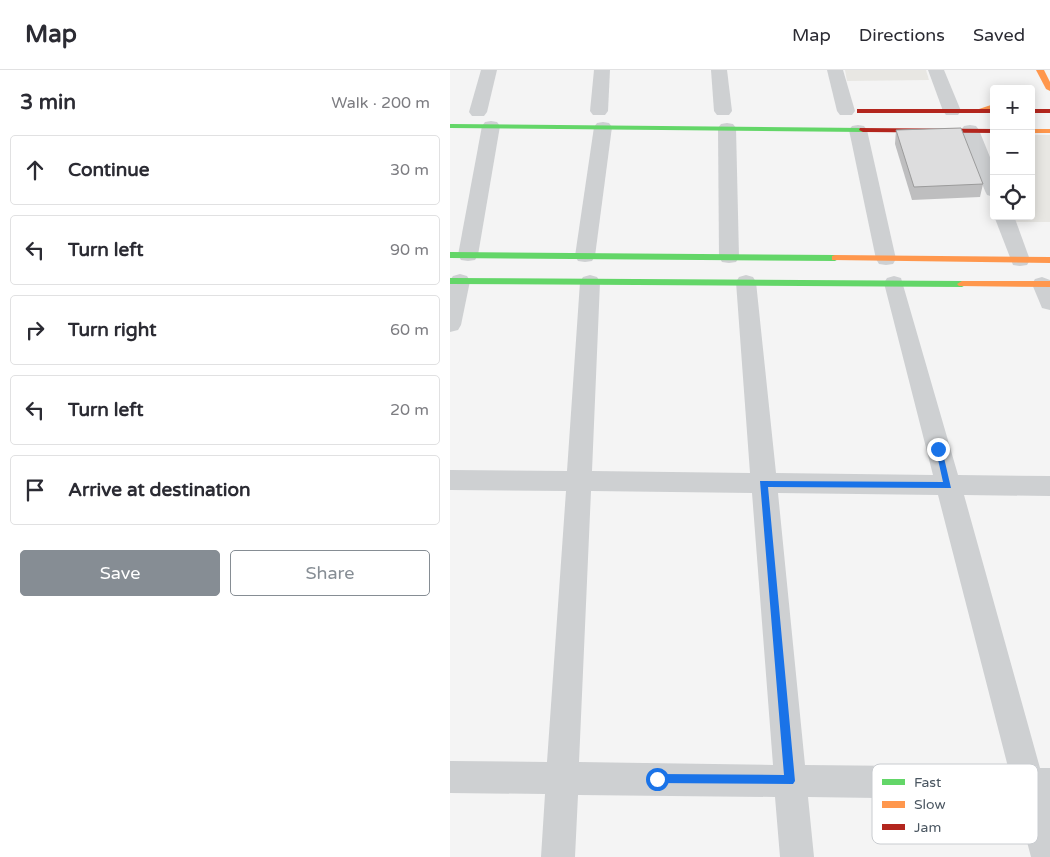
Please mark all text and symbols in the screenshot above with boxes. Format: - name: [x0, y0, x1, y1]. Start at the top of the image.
- text: Map: [25, 20, 77, 49]
- text: Map: [792, 24, 831, 46]
- text: Directions: [859, 24, 945, 46]
- text: Saved: [973, 24, 1025, 46]
- map controls: [990, 85, 1035, 220]
- button: +: [990, 85, 1035, 130]
- text: 3 min: [20, 90, 76, 115]
- text: Walk · 200 m: [331, 93, 430, 113]
- button: −: [990, 130, 1035, 175]
- icon: ahead: [21, 156, 49, 184]
- text: Continue: [68, 159, 150, 181]
- text: 30 m: [390, 160, 429, 180]
- button: locate: [990, 175, 1035, 220]
- icon: left: [21, 236, 49, 264]
- text: Turn left: [68, 239, 144, 261]
- text: 90 m: [390, 240, 429, 260]
- icon: right: [21, 316, 49, 344]
- text: Turn right: [68, 319, 156, 341]
- text: 60 m: [390, 320, 429, 340]
- icon: left: [21, 396, 49, 424]
- text: Turn left: [68, 399, 144, 421]
- text: 20 m: [390, 400, 429, 420]
- route end: [927, 438, 950, 461]
- icon: arrive: [21, 476, 49, 504]
- text: Arrive at destination: [68, 479, 251, 501]
- button: Save: [20, 550, 220, 596]
- button: Share: [230, 550, 430, 596]
- legend: [872, 764, 1038, 844]
- route start: [646, 768, 669, 791]
- text: Fast: [914, 774, 942, 791]
- text: Slow: [914, 796, 946, 813]
- text: Jam: [914, 819, 941, 836]

